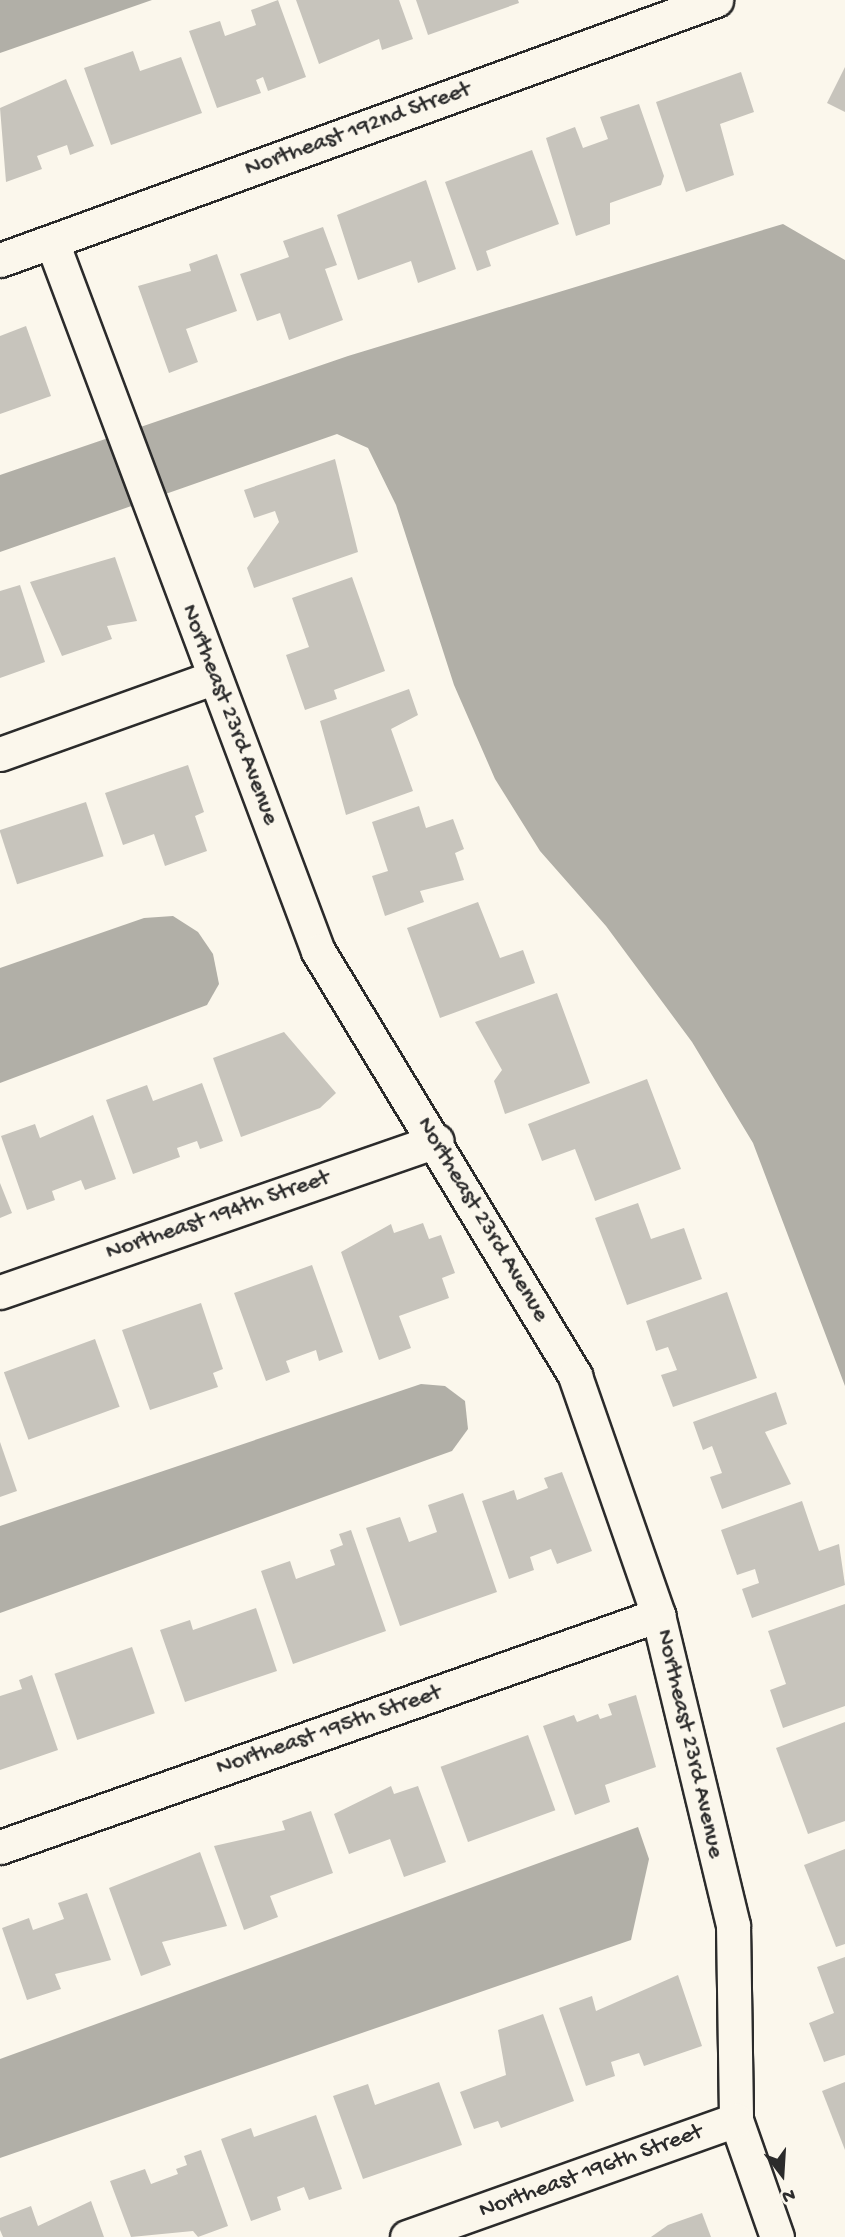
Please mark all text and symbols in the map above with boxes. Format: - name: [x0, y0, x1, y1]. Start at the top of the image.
- street label: Northeast 192nd Street: [241, 76, 475, 184]
- street label: Northeast 23rd Avenue: [174, 601, 284, 829]
- street label: Northeast 23rd Avenue: [409, 1112, 555, 1328]
- street label: Northeast 194th Street: [102, 1164, 334, 1268]
- street label: Northeast 23rd Avenue: [649, 1627, 729, 1861]
- street label: Northeast 195th Street: [213, 1679, 445, 1783]
- street label: Northeast 196th Street: [475, 2118, 707, 2226]
- north arrow: [747, 2139, 817, 2209]
- text: N: [779, 2182, 798, 2207]

